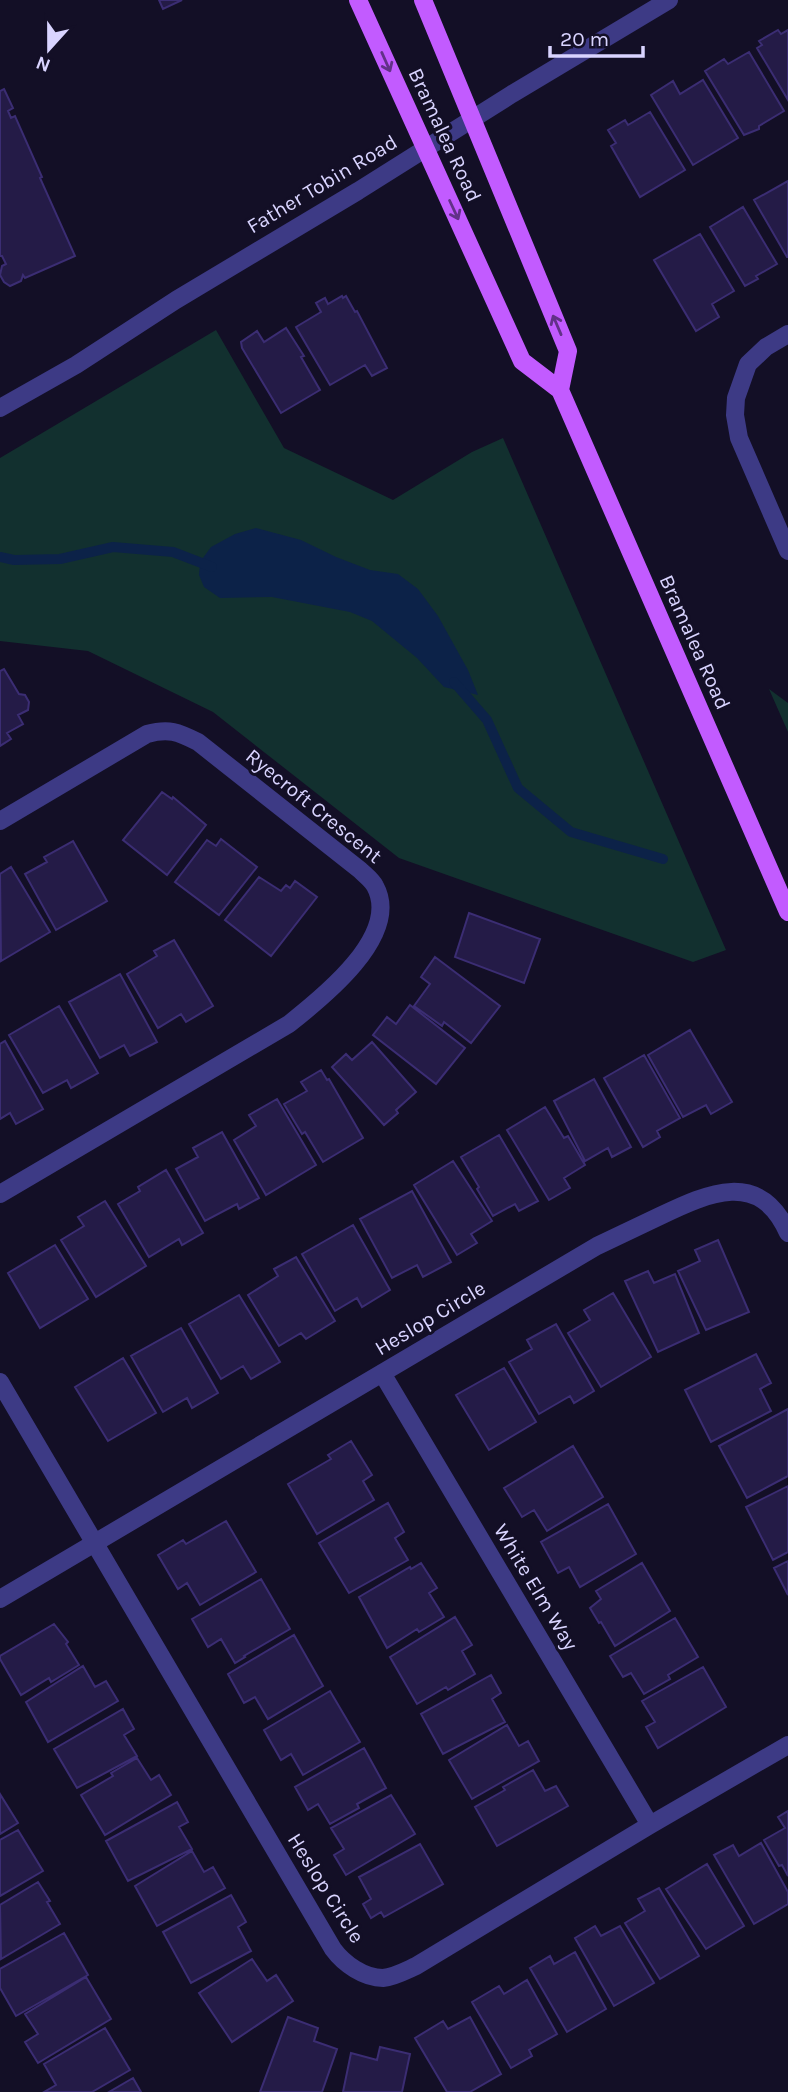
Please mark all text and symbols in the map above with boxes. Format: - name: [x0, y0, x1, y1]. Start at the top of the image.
- north arrow: [14, 14, 84, 84]
- scale bar: [550, 14, 643, 58]
- text: 20 m: [560, 27, 609, 51]
- text: N: [33, 51, 54, 77]
- one-way arrow: [380, 51, 394, 72]
- street label: Bramalea Road: [403, 64, 487, 206]
- street label: Father Tobin Road: [243, 130, 401, 238]
- one-way arrow: [448, 199, 461, 220]
- one-way arrow: [550, 315, 563, 336]
- street label: Bramalea Road: [655, 571, 735, 713]
- street label: Ryecroft Crescent: [241, 744, 387, 868]
- street label: Heslop Circle: [370, 1276, 490, 1360]
- street label: White Elm Way: [489, 1519, 583, 1655]
- street label: Heslop Circle: [283, 1829, 369, 1947]

